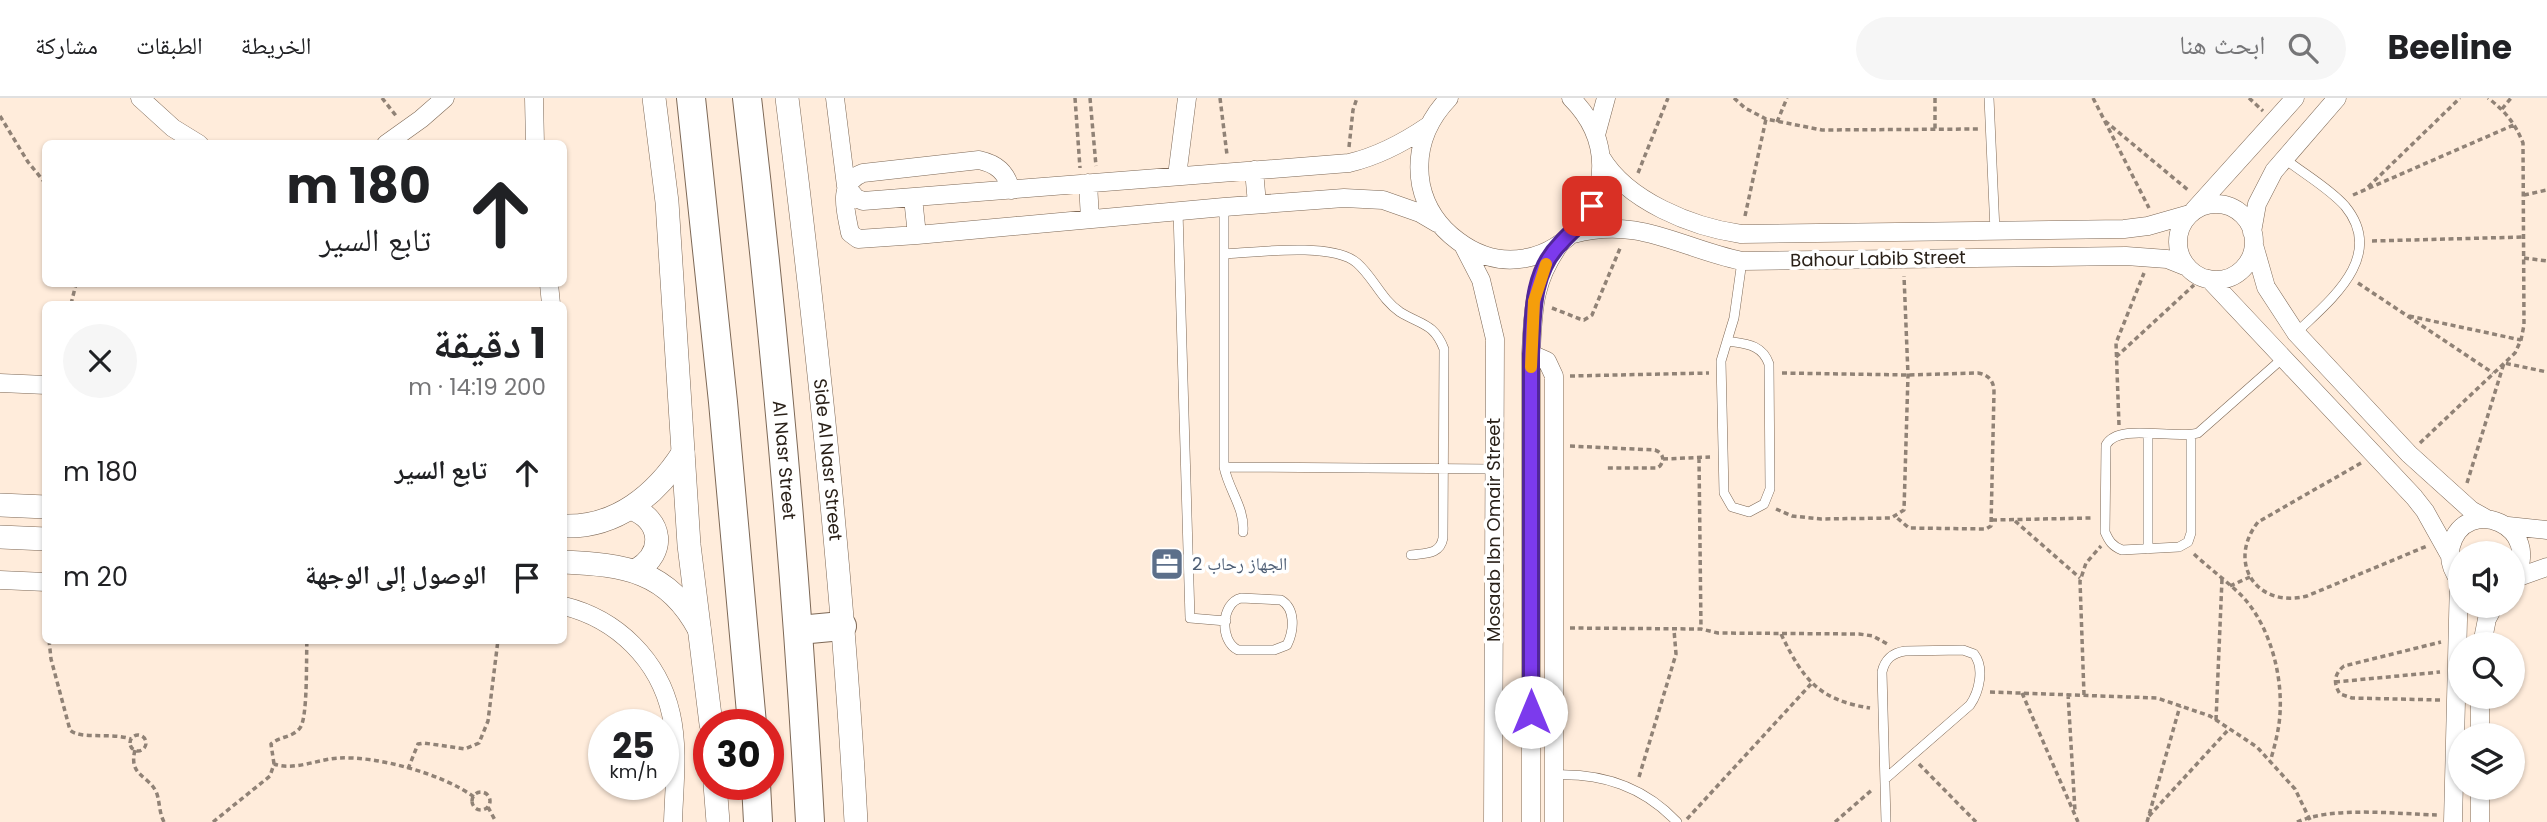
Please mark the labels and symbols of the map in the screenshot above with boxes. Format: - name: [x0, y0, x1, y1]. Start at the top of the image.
- pin: [1562, 176, 1622, 236]
- street label: Bahour Labib Street: [1790, 244, 1966, 273]
- street label: Side Al Nasr Street: [808, 377, 849, 542]
- street label: Al Nasr Street: [767, 399, 802, 521]
- street label: Mosaab Ibn Omair Street: [1481, 418, 1506, 642]
- office icon: الجهاز رحاب 2: [1148, 545, 1186, 583]
- place label: الجهاز رحاب 2: [1192, 551, 1287, 576]
- position arrow: [1494, 675, 1568, 749]
- speed limit sign: 30: [693, 709, 784, 800]

